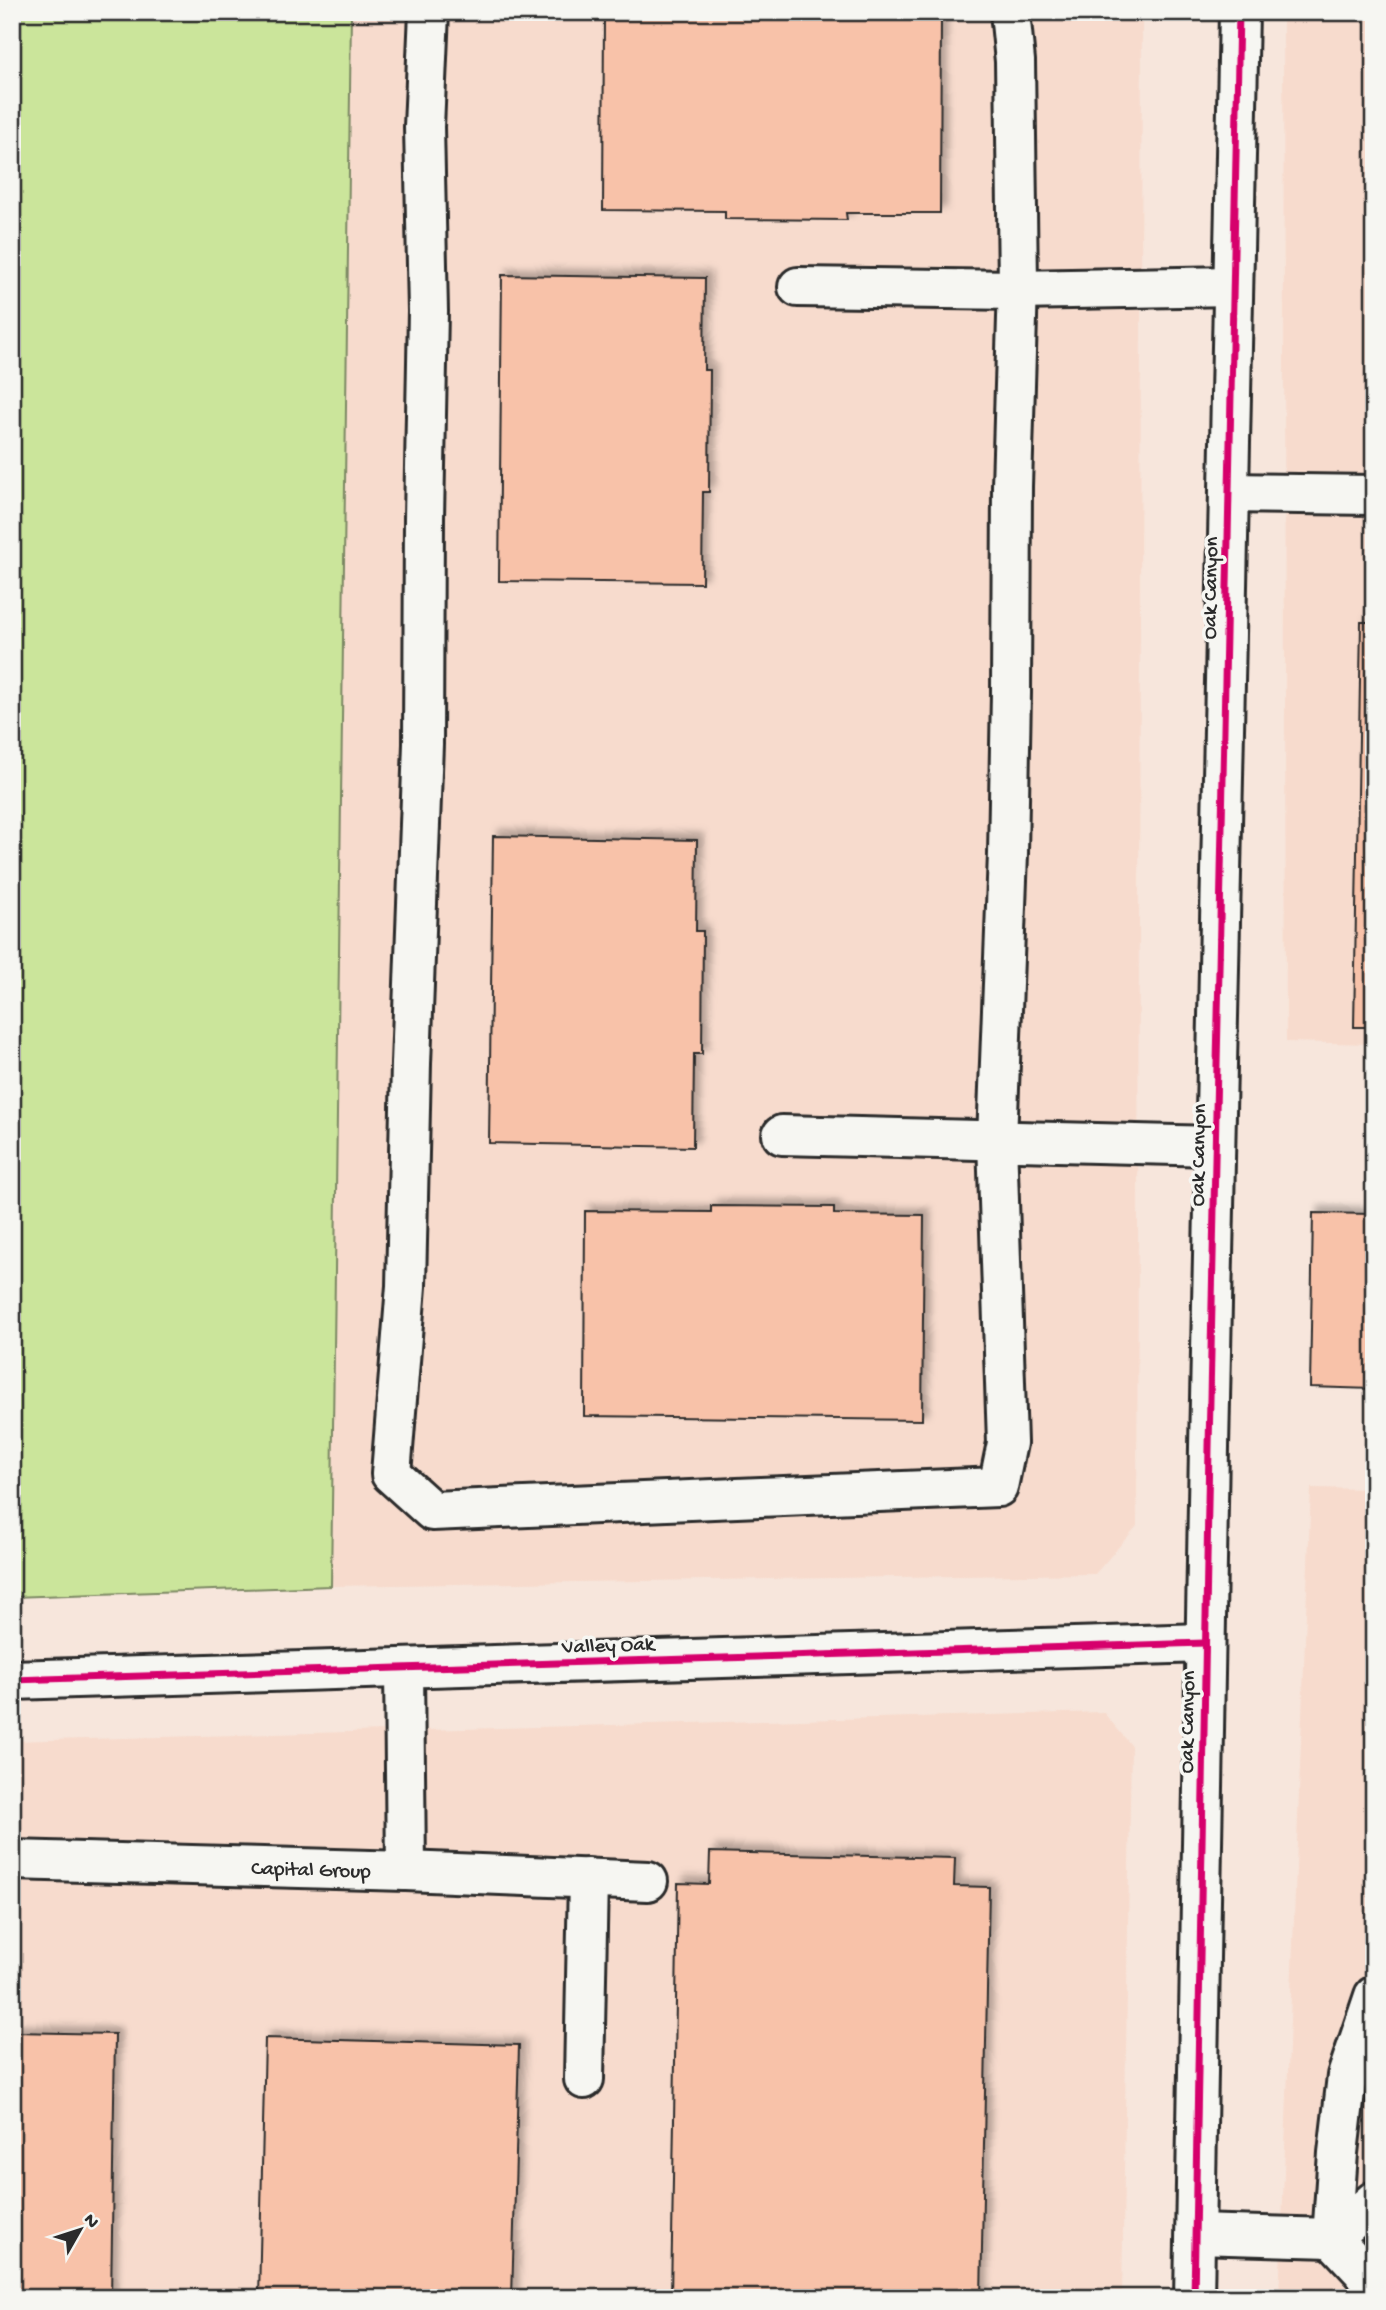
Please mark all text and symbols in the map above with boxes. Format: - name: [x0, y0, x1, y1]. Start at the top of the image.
- street label: Oak Canyon: [1199, 536, 1226, 640]
- street label: Oak Canyon: [1187, 1103, 1214, 1207]
- street label: Valley Oak: [561, 1633, 657, 1662]
- street label: Oak Canyon: [1176, 1670, 1203, 1774]
- street label: Capital Group: [251, 1858, 372, 1886]
- north arrow: [46, 2194, 116, 2264]
- text: N: [78, 2209, 103, 2234]

